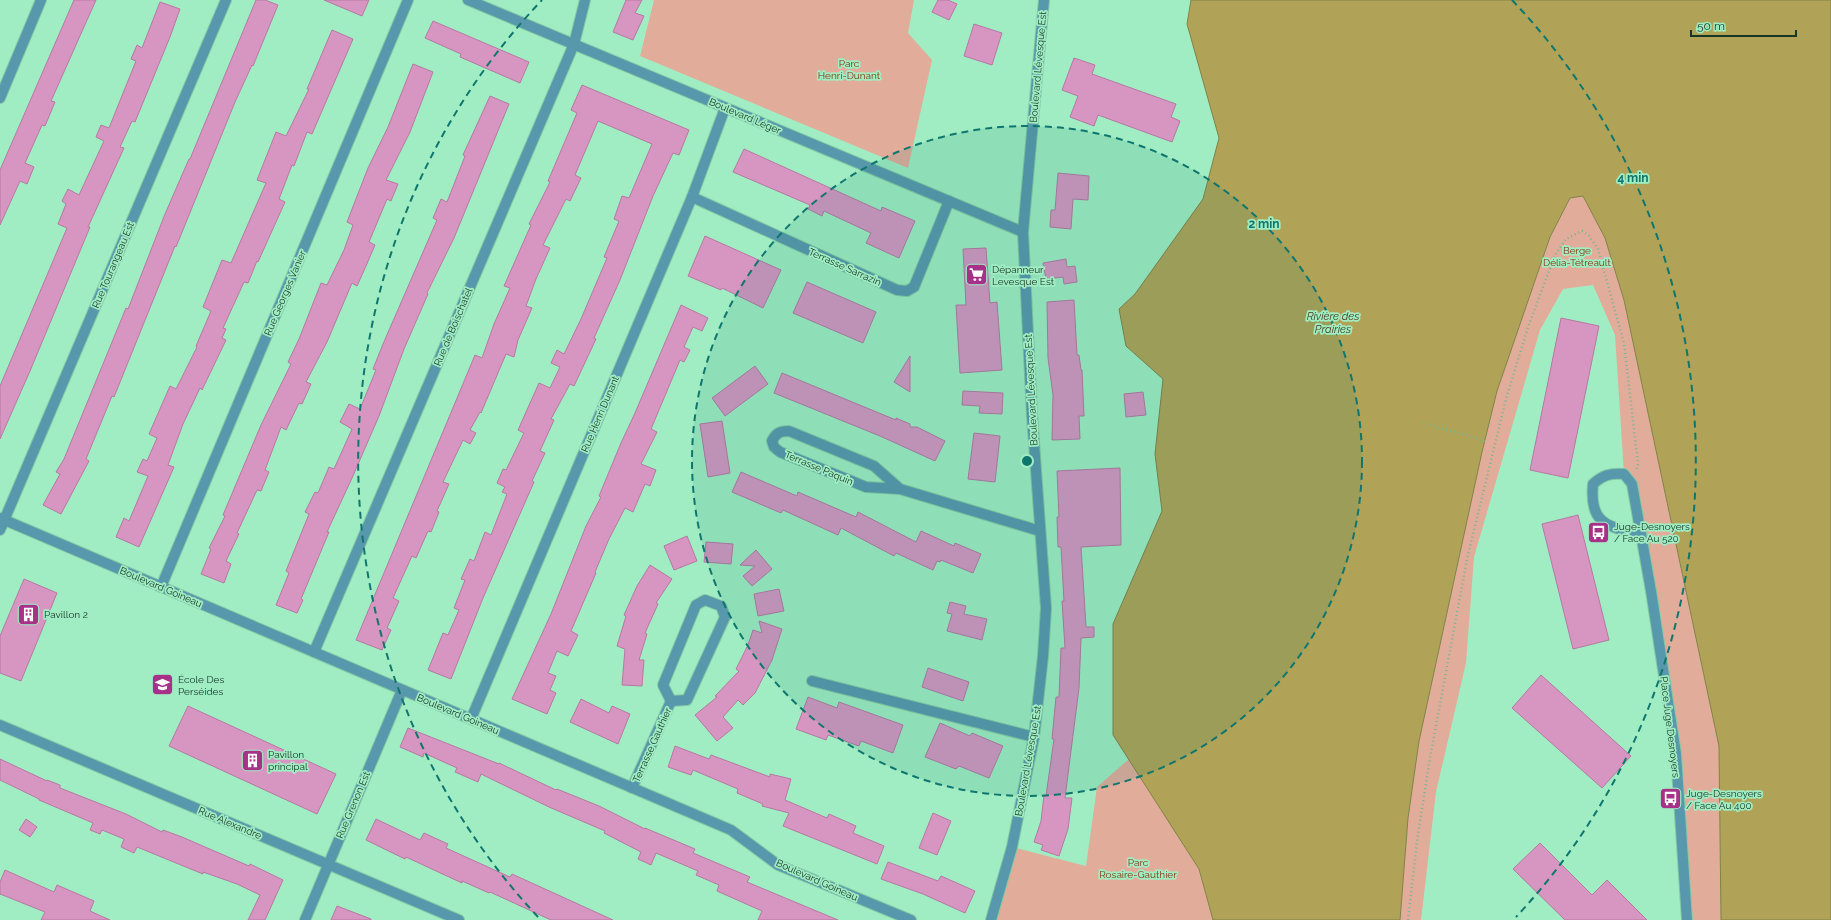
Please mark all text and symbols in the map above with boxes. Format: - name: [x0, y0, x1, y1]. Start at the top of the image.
- street label: Boulevard Lévesque Est: [1028, 10, 1048, 123]
- scale bar: [1691, 12, 1796, 38]
- text: 50 m: [1697, 19, 1725, 33]
- park label: Parc Henri-Dunant: [818, 58, 881, 81]
- street label: Boulevard Léger: [707, 96, 783, 136]
- text: 4 min: [1617, 171, 1649, 185]
- text: 2 min: [1248, 217, 1280, 231]
- street label: Rue Tourangeau Est: [90, 220, 136, 310]
- park label: Berge Délia-Tétreault: [1543, 245, 1612, 268]
- street label: Terrasse Sarrazin: [807, 246, 883, 288]
- street label: Rue Georges Vanier: [262, 248, 308, 337]
- supermarket icon: Dépanneur Levesque Est: [963, 262, 989, 288]
- place label: Dépanneur Levesque Est: [992, 264, 1055, 287]
- street label: Rue de Boischatel: [432, 286, 475, 368]
- water label: Rivière des Prairies: [1307, 310, 1359, 336]
- street label: Boulevard Lévesque Est: [1023, 333, 1039, 446]
- street label: Rue Henri Dunant: [579, 374, 621, 454]
- street label: Terrasse Paquin: [783, 449, 855, 487]
- centre of rings: [1020, 454, 1034, 468]
- bus stop icon: Juge-Desnoyers / Face Au 520: [1586, 519, 1612, 545]
- place label: Juge-Desnoyers / Face Au 520: [1614, 521, 1690, 544]
- street label: Boulevard Goineau: [118, 565, 204, 609]
- building icon: Pavillon 2: [16, 601, 42, 627]
- place label: Pavillon 2: [44, 609, 88, 620]
- school or university icon: École Des Perséides: [149, 672, 175, 698]
- place label: École Des Perséides: [178, 674, 224, 697]
- street label: Place Juge Desnoyers: [1658, 676, 1682, 779]
- street label: Boulevard Goineau: [415, 692, 501, 736]
- street label: Boulevard Lévesque Est: [1013, 704, 1043, 817]
- street label: Terrasse Gauthier: [631, 705, 674, 784]
- building icon: Pavillon principal: [240, 747, 266, 773]
- place label: Pavillon principal: [268, 749, 308, 772]
- street label: Rue Grenon Est: [334, 769, 372, 840]
- bus stop icon: Juge-Desnoyers / Face Au 400: [1657, 786, 1683, 812]
- place label: Juge-Desnoyers / Face Au 400: [1686, 788, 1762, 811]
- street label: Rue Alexandre: [197, 805, 263, 841]
- street label: Boulevard Goineau: [774, 857, 860, 903]
- park label: Parc Rosaire-Gauthier: [1099, 857, 1177, 880]

